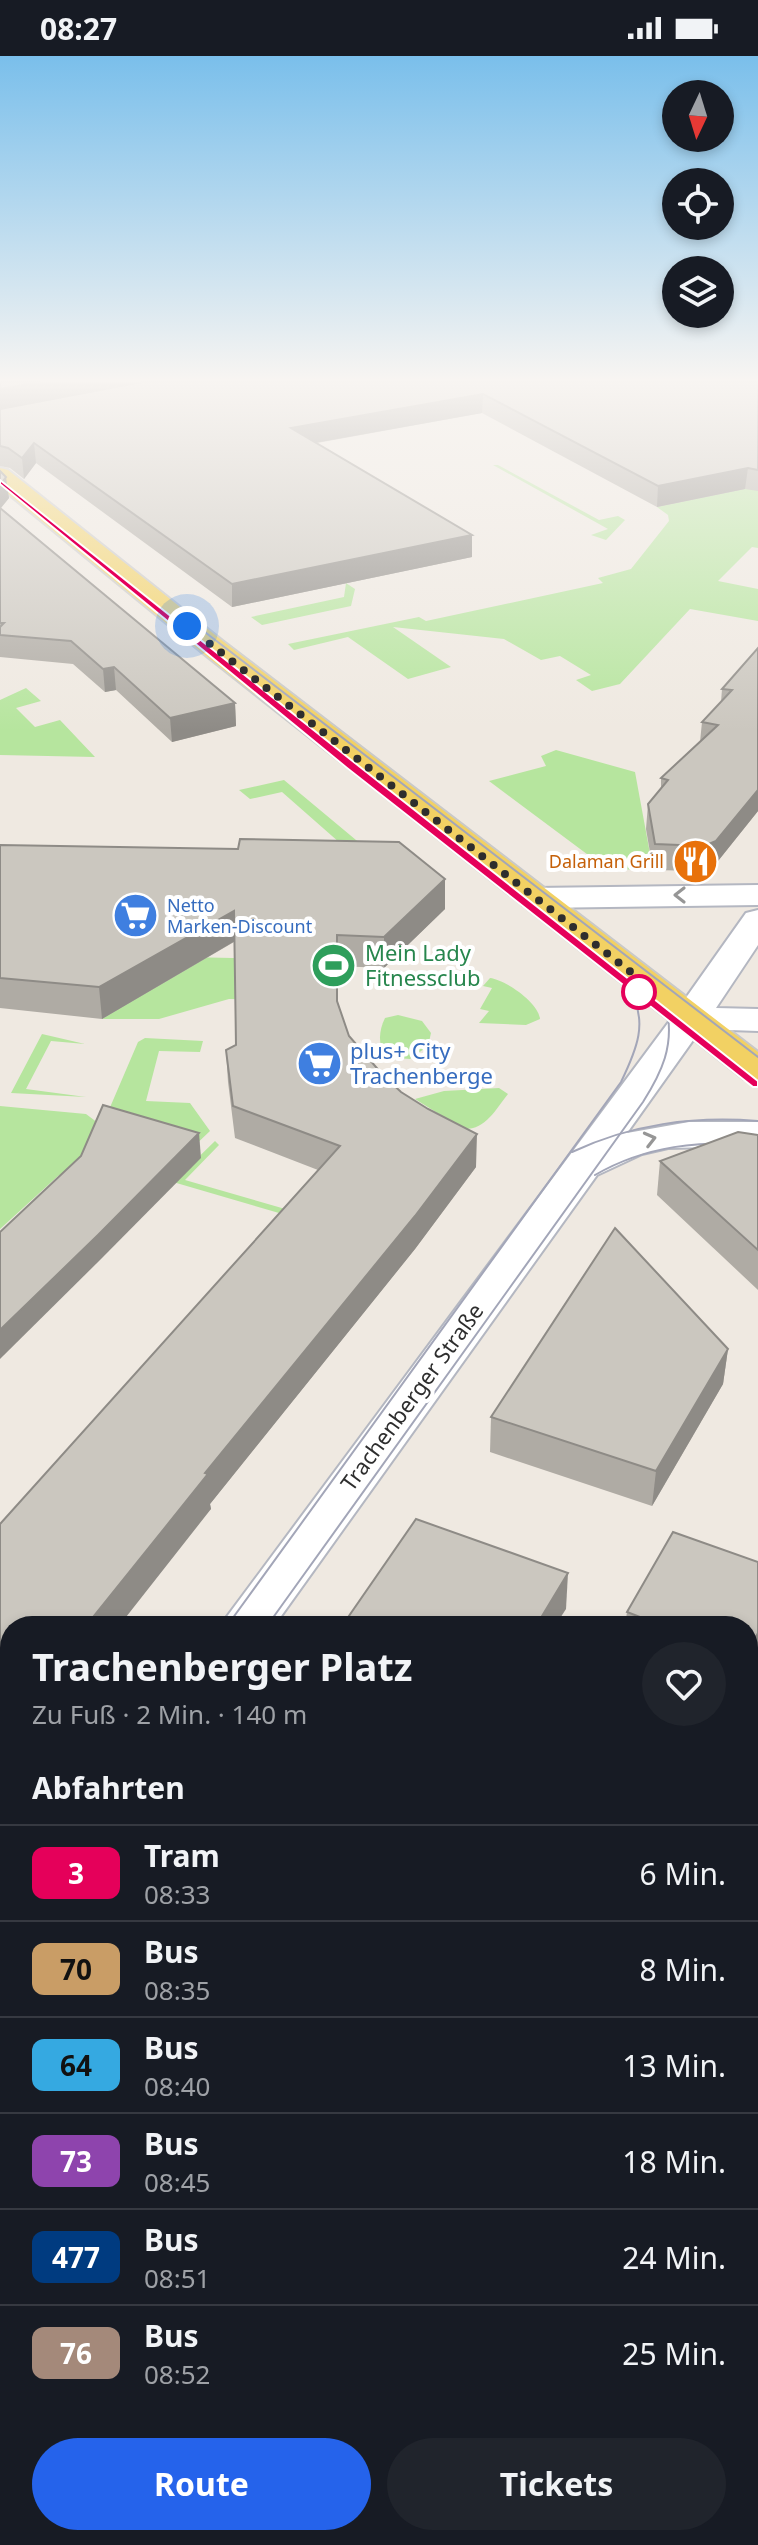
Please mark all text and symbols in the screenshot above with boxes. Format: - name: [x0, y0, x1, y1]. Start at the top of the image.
- text: 08:27: [40, 8, 117, 49]
- north arrow: [662, 80, 734, 152]
- map controls: [662, 80, 734, 328]
- button: locate: [662, 168, 734, 240]
- button: layers: [662, 256, 734, 328]
- your location: [167, 606, 207, 646]
- restaurant icon: Dalaman Grill: [671, 838, 719, 886]
- place label: Dalaman Grill: [549, 849, 664, 873]
- one-way arrow: [673, 886, 686, 904]
- supermarket icon: Netto Marken-Discount: [112, 892, 160, 940]
- place label: Netto Marken-Discount: [167, 893, 313, 938]
- place label: Mein Lady Fitnessclub: [365, 937, 480, 992]
- sports icon: Mein Lady Fitnessclub: [310, 942, 358, 990]
- unlabelled marker: [622, 975, 656, 1009]
- place label: plus+ City Trachenberge: [350, 1035, 493, 1090]
- supermarket icon: plus+ City Trachenberge: [295, 1040, 343, 1088]
- one-way arrow: [642, 1131, 656, 1148]
- street label: Trachenberger Straße: [333, 1297, 489, 1496]
- text: Trachenberger Platz: [32, 1640, 413, 1692]
- button: heart: [642, 1642, 726, 1726]
- text: Zu Fuß · 2 Min. · 140 m: [32, 1696, 307, 1732]
- text: Abfahrten: [32, 1767, 185, 1808]
- text: Tram: [144, 1835, 220, 1876]
- text: 6 Min.: [640, 1853, 726, 1894]
- text: 3: [68, 1854, 84, 1892]
- text: 08:33: [144, 1876, 210, 1912]
- text: Bus: [144, 1931, 199, 1972]
- text: 8 Min.: [640, 1949, 726, 1990]
- text: 70: [60, 1950, 92, 1988]
- text: 08:35: [144, 1972, 210, 2008]
- text: Bus: [144, 2027, 199, 2068]
- text: 13 Min.: [622, 2045, 726, 2086]
- text: 64: [60, 2046, 92, 2084]
- text: 08:40: [144, 2068, 210, 2104]
- text: Bus: [144, 2123, 199, 2164]
- text: 18 Min.: [622, 2141, 726, 2182]
- text: 73: [60, 2142, 92, 2180]
- text: 08:45: [144, 2164, 210, 2200]
- text: Bus: [144, 2219, 199, 2260]
- text: 24 Min.: [622, 2237, 726, 2278]
- text: 477: [52, 2238, 100, 2276]
- text: 08:51: [144, 2260, 210, 2296]
- text: Bus: [144, 2315, 199, 2356]
- text: 25 Min.: [622, 2333, 726, 2374]
- text: 76: [60, 2334, 92, 2372]
- text: 08:52: [144, 2356, 210, 2392]
- button: Route: [32, 2438, 371, 2530]
- button: Tickets: [387, 2438, 726, 2530]

